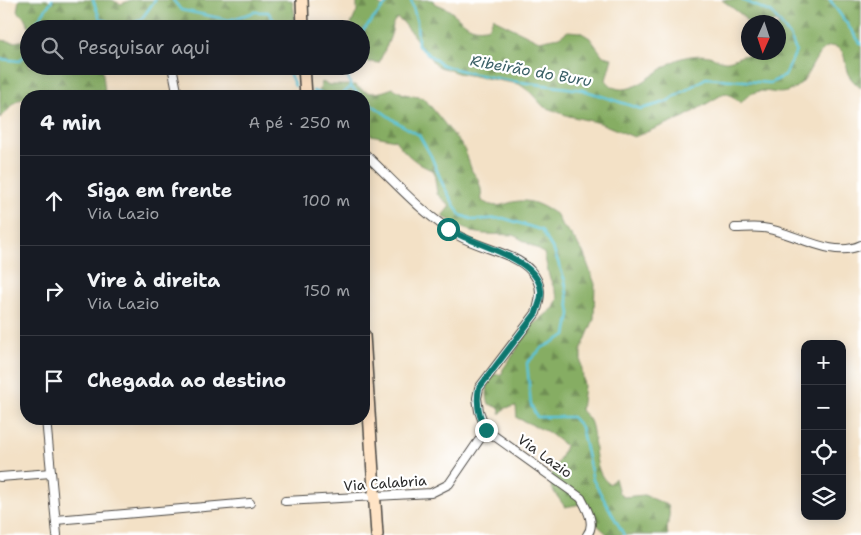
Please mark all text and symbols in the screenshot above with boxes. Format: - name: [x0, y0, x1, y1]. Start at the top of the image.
- north arrow: [741, 15, 786, 60]
- search box: [20, 20, 370, 75]
- icon: search: [38, 34, 66, 62]
- text: Pesquisar aqui: [78, 35, 210, 60]
- water label: Ribeirão do Buru: [469, 51, 593, 92]
- text: 4 min: [40, 109, 101, 137]
- text: A pé · 250 m: [248, 112, 350, 133]
- text: Siga em frente: [87, 178, 232, 203]
- icon: ahead: [40, 187, 68, 215]
- text: 100 m: [302, 190, 350, 211]
- text: Via Lazio: [87, 203, 159, 224]
- route start: [437, 218, 460, 241]
- text: Vire à direita: [87, 268, 220, 293]
- icon: right: [40, 277, 68, 305]
- text: 150 m: [303, 280, 350, 301]
- text: Via Lazio: [87, 293, 159, 314]
- map controls: [801, 340, 846, 520]
- button: +: [801, 340, 846, 385]
- icon: arrive: [40, 367, 68, 395]
- text: Chegada ao destino: [87, 368, 286, 393]
- button: −: [801, 385, 846, 430]
- route end: [475, 419, 498, 442]
- street label: Via Lazio: [514, 430, 576, 482]
- button: locate: [801, 430, 846, 475]
- street label: Via Calabria: [343, 471, 427, 495]
- button: layers: [801, 475, 846, 520]

